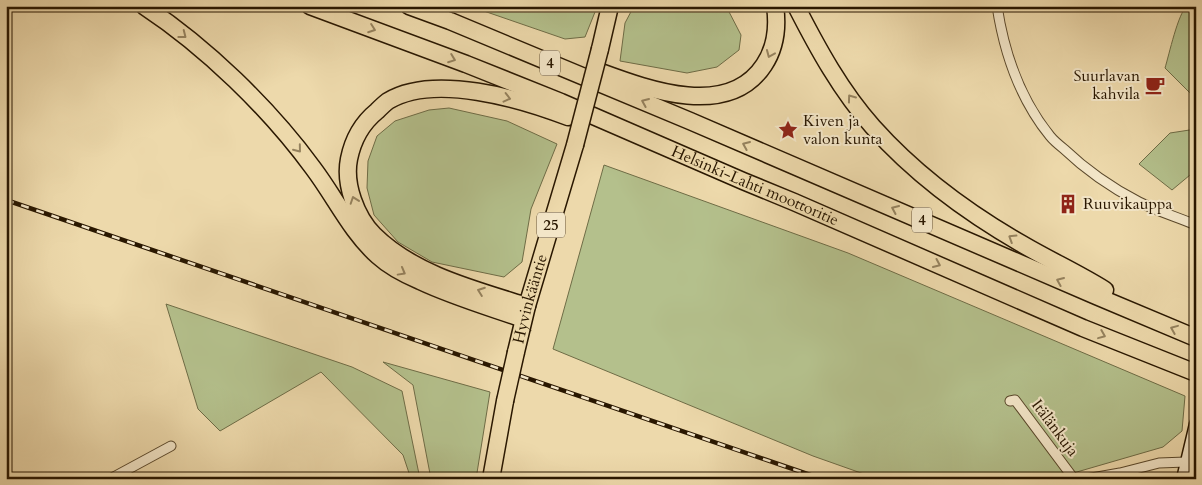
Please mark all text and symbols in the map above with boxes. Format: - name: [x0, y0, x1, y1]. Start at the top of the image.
- one-way arrow: [367, 23, 376, 33]
- one-way arrow: [177, 29, 187, 38]
- one-way arrow: [766, 49, 777, 58]
- road number: 4: [540, 50, 560, 76]
- one-way arrow: [448, 53, 456, 63]
- place label: Suurlavan kahvila: [1074, 65, 1140, 105]
- cafe icon: Suurlavan kahvila: [1144, 74, 1166, 96]
- one-way arrow: [503, 92, 512, 103]
- one-way arrow: [848, 94, 857, 104]
- one-way arrow: [641, 98, 650, 109]
- place label: Kiven ja valon kunta: [803, 110, 883, 150]
- place icon: Kiven ja valon kunta: [777, 119, 799, 141]
- street label: Helsinki-Lahti moottoritie: [668, 140, 842, 231]
- one-way arrow: [742, 140, 751, 151]
- one-way arrow: [293, 143, 301, 152]
- building icon: Ruuvikauppa: [1057, 193, 1079, 215]
- place label: Ruuvikauppa: [1083, 193, 1173, 215]
- one-way arrow: [350, 196, 360, 205]
- one-way arrow: [891, 204, 900, 215]
- road number: 4: [912, 208, 932, 232]
- road number: 25: [537, 212, 565, 238]
- one-way arrow: [1009, 235, 1018, 245]
- street label: Hyvinkääntie: [507, 251, 553, 346]
- one-way arrow: [932, 257, 941, 268]
- one-way arrow: [397, 266, 406, 276]
- one-way arrow: [1056, 276, 1065, 287]
- one-way arrow: [477, 287, 485, 297]
- one-way arrow: [1171, 325, 1179, 335]
- one-way arrow: [1098, 330, 1106, 340]
- street label: Itälänkuja: [1026, 395, 1084, 461]

